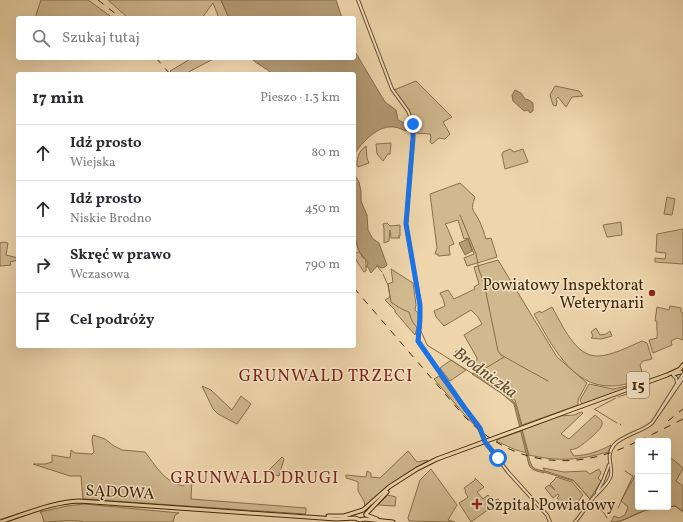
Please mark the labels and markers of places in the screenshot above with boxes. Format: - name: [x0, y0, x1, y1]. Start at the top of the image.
- place label: Powiatowy Inspektorat Weterynarii: [483, 275, 644, 315]
- marker: Powiatowy Inspektorat Weterynarii: [647, 288, 657, 298]
- place label: Szpital Powiatowy: [486, 495, 616, 517]
- marker: Szpital Powiatowy: [471, 498, 483, 510]

